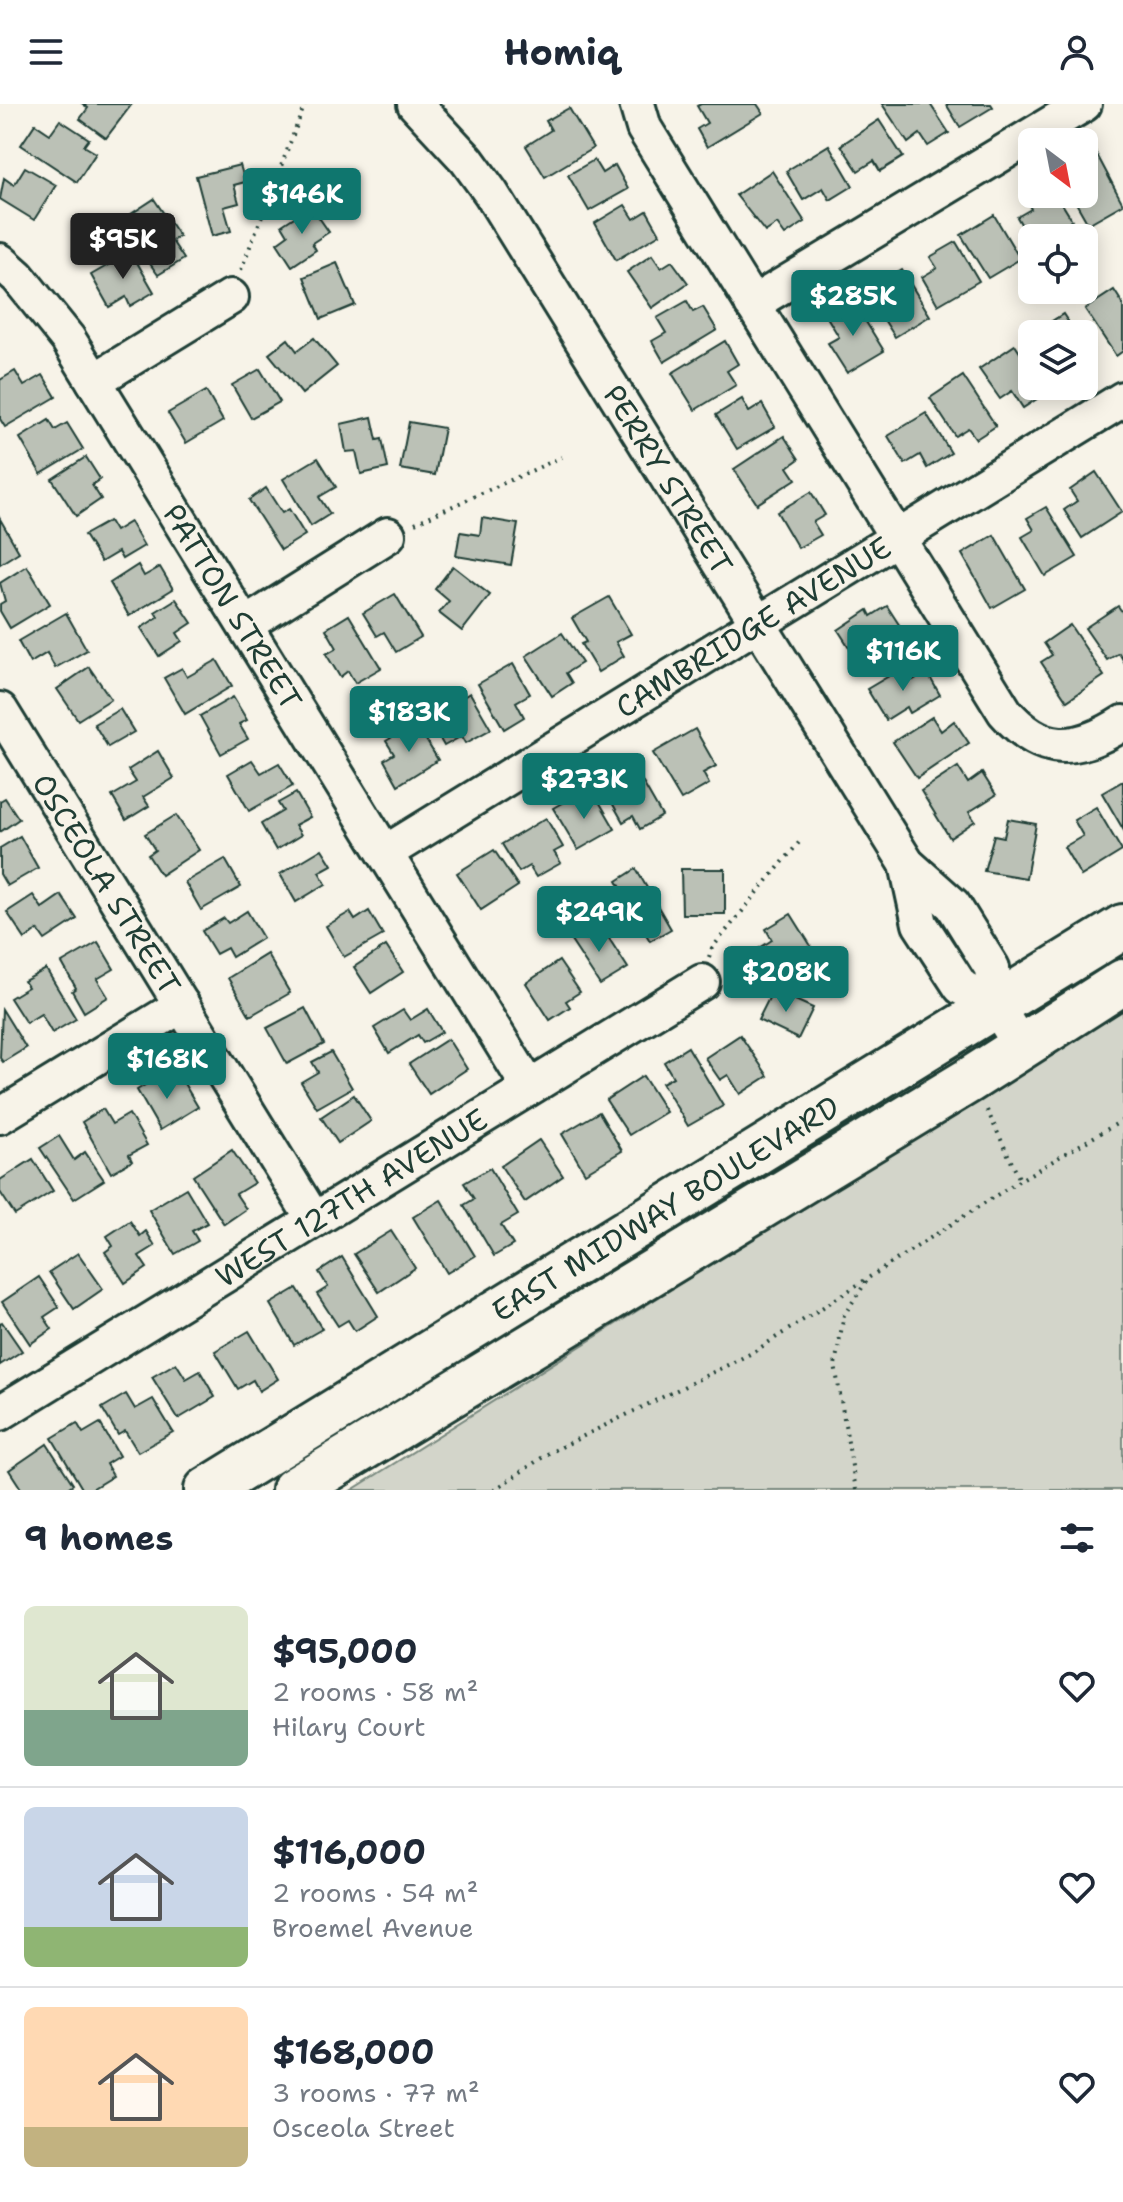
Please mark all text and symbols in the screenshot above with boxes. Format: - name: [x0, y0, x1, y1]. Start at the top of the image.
- text: Homiq: [504, 28, 619, 77]
- icon: menu: [24, 30, 68, 74]
- icon: person: [1055, 30, 1099, 74]
- north arrow: [1018, 128, 1098, 208]
- map controls: [1018, 128, 1098, 400]
- pin: $146K: [246, 168, 358, 236]
- text: $146K: [261, 176, 343, 211]
- pin: $95K: [76, 213, 170, 281]
- text: $95K: [88, 221, 158, 256]
- button: locate: [1018, 224, 1098, 304]
- pin: $285K: [797, 270, 909, 338]
- text: $285K: [809, 278, 897, 313]
- button: layers: [1018, 320, 1098, 400]
- street label: PERRY STREET: [594, 377, 743, 582]
- street label: PATTON STREET: [154, 496, 312, 717]
- street label: CAMBRIDGE AVENUE: [607, 526, 898, 727]
- pin: $116K: [847, 625, 959, 693]
- text: $116K: [865, 633, 941, 668]
- pin: $183K: [353, 686, 465, 754]
- text: $183K: [368, 694, 450, 729]
- pin: $273K: [528, 753, 640, 821]
- text: $273K: [540, 761, 628, 796]
- street label: OSCEOLA STREET: [23, 765, 191, 1002]
- pin: $249K: [543, 886, 655, 954]
- text: $249K: [555, 894, 643, 929]
- pin: $208K: [730, 946, 842, 1014]
- text: $208K: [741, 954, 831, 989]
- pin: $168K: [111, 1033, 223, 1101]
- text: $168K: [126, 1041, 208, 1076]
- street label: EAST MIDWAY BOULEVARD: [484, 1086, 847, 1331]
- street label: WEST 127TH AVENUE: [207, 1098, 495, 1297]
- text: 9 homes: [24, 1515, 173, 1561]
- icon: filters: [1055, 1516, 1099, 1560]
- text: $95,000: [272, 1628, 418, 1674]
- icon: home: [88, 1638, 184, 1734]
- icon: heart: [1055, 1664, 1099, 1708]
- text: 2 rooms · 58 m²: [272, 1674, 478, 1709]
- text: Hilary Court: [272, 1709, 426, 1744]
- text: $116,000: [272, 1829, 426, 1875]
- icon: home: [88, 1839, 184, 1935]
- icon: heart: [1055, 1865, 1099, 1909]
- text: 2 rooms · 54 m²: [272, 1875, 478, 1910]
- text: Broemel Avenue: [272, 1910, 473, 1945]
- text: $168,000: [272, 2029, 435, 2075]
- icon: home: [88, 2039, 184, 2135]
- icon: heart: [1055, 2065, 1099, 2109]
- text: 3 rooms · 77 m²: [272, 2075, 480, 2110]
- text: Osceola Street: [272, 2110, 455, 2145]

